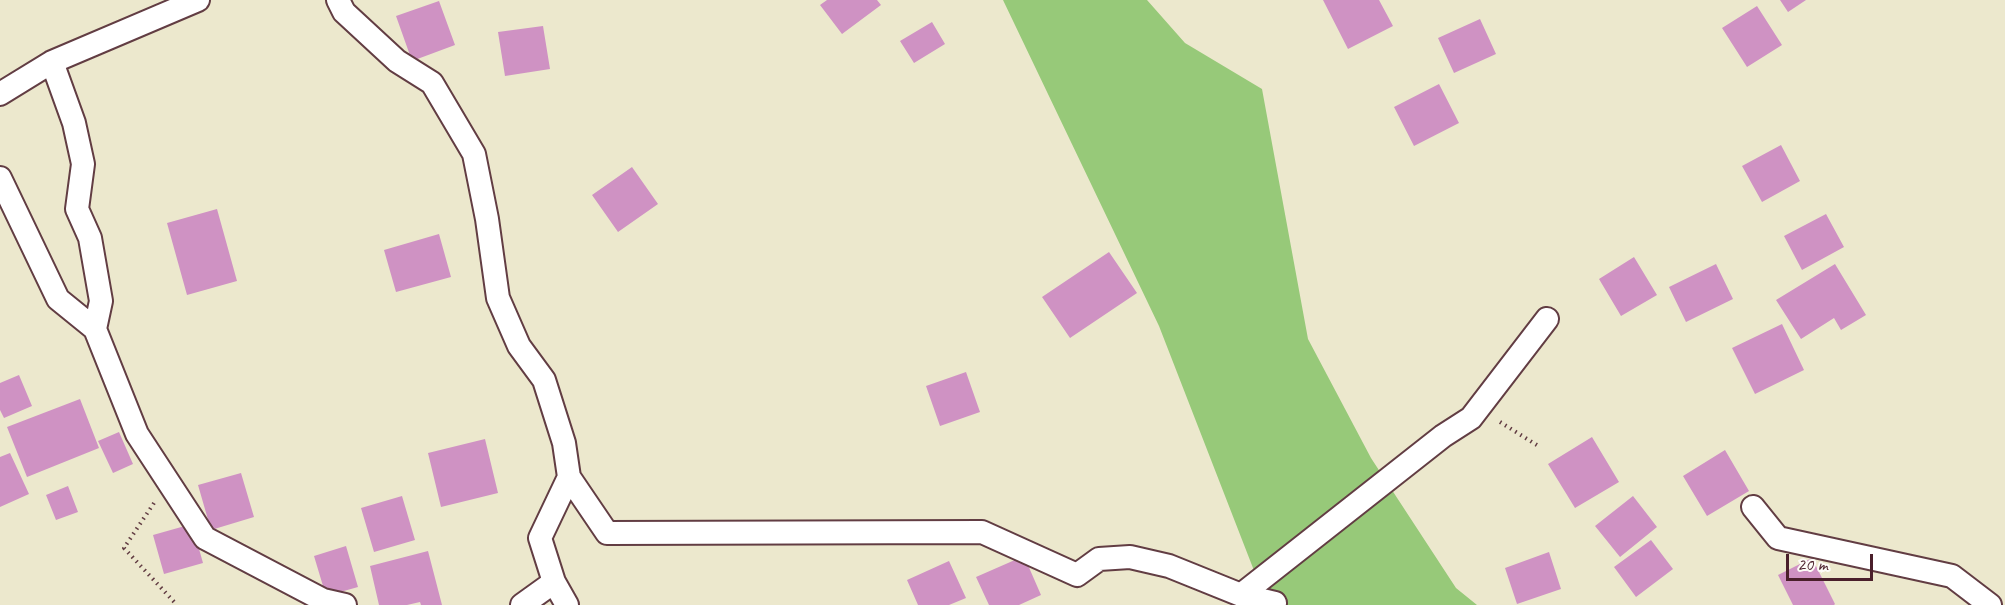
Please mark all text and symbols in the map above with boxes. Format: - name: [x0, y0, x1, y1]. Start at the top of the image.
- scale bar: [1789, 542, 1876, 580]
- text: 20 m: [1797, 553, 1828, 575]

